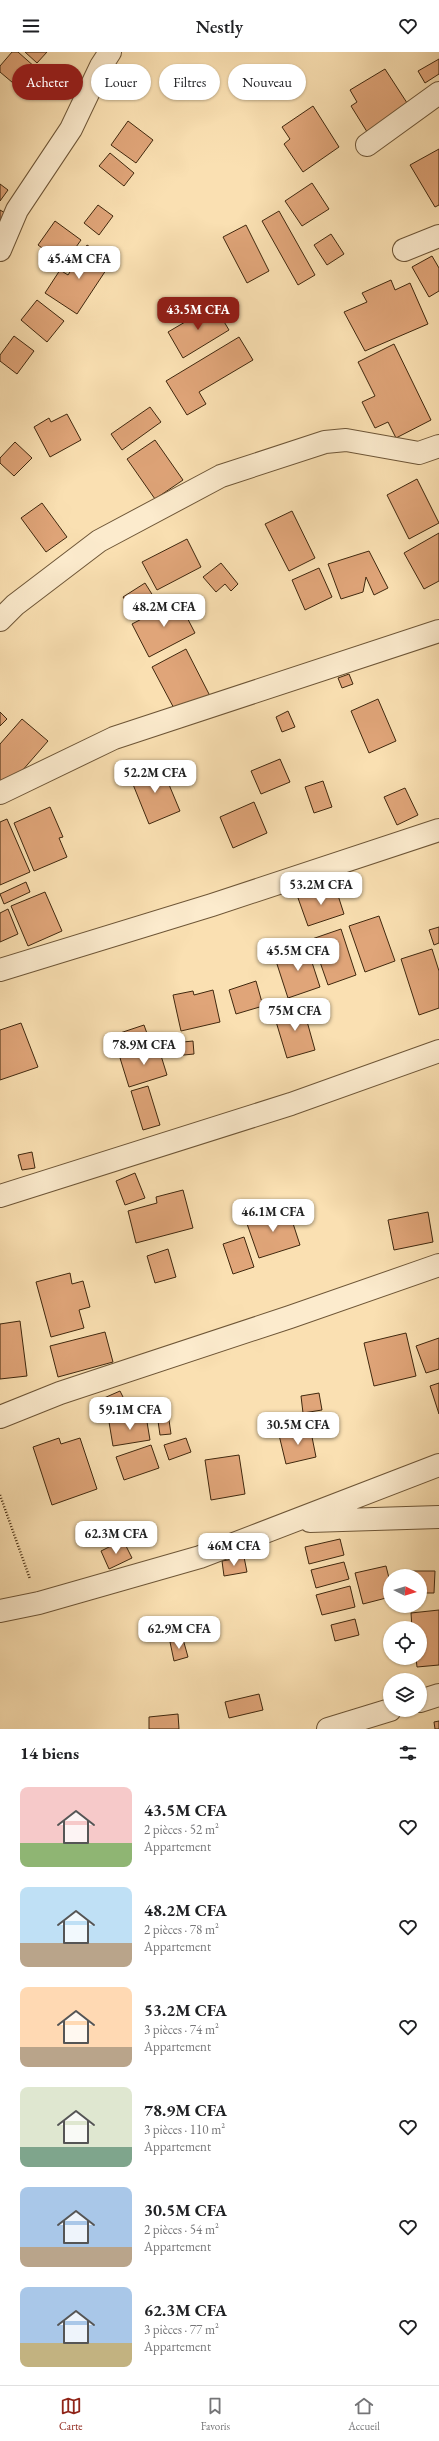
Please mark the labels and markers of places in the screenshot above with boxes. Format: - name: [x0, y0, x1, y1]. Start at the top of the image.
- pin: 45.4M CFA: [33, 246, 125, 280]
- pin: 43.5M CFA: [152, 297, 244, 331]
- pin: 48.2M CFA: [118, 594, 210, 628]
- pin: 52.2M CFA: [109, 760, 201, 794]
- pin: 53.2M CFA: [275, 872, 367, 906]
- pin: 45.5M CFA: [252, 938, 344, 972]
- pin: 75M CFA: [258, 998, 332, 1032]
- pin: 78.9M CFA: [98, 1032, 190, 1066]
- pin: 46.1M CFA: [227, 1199, 319, 1233]
- pin: 59.1M CFA: [84, 1397, 176, 1431]
- pin: 30.5M CFA: [252, 1412, 344, 1446]
- pin: 62.3M CFA: [70, 1521, 162, 1555]
- pin: 46M CFA: [197, 1533, 271, 1567]
- pin: 62.9M CFA: [133, 1616, 225, 1650]

